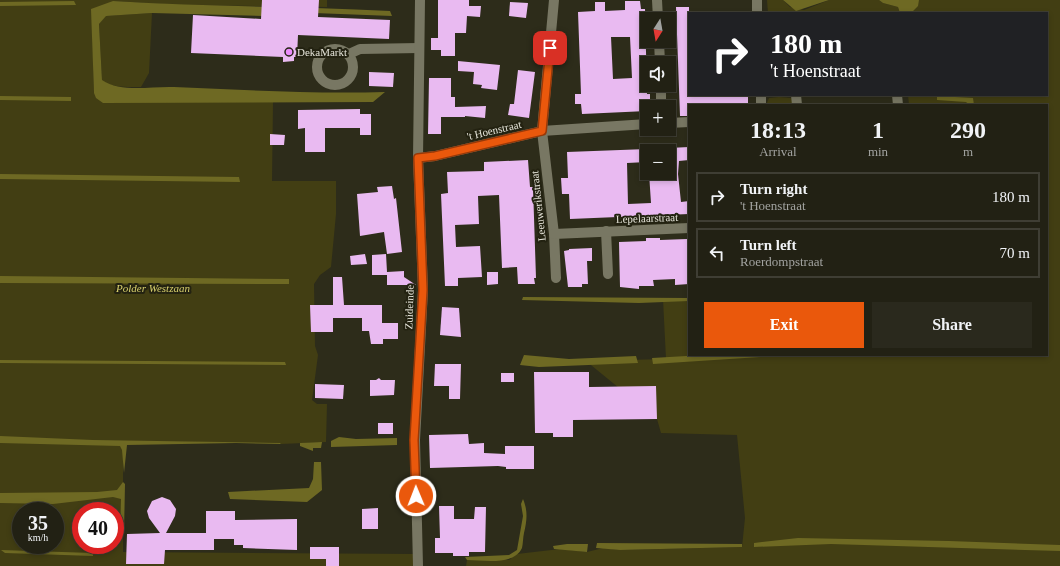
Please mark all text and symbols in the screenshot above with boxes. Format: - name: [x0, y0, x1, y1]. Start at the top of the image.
- north arrow: [640, 12, 676, 48]
- map controls: [640, 12, 676, 180]
- icon: right: [704, 28, 756, 80]
- text: 180 m: [770, 28, 842, 59]
- pin: [533, 31, 567, 65]
- icon: arrive: [539, 37, 561, 59]
- place label: DekaMarkt: [297, 46, 347, 58]
- marker: DekaMarkt: [284, 47, 294, 57]
- button: sound: [640, 56, 676, 92]
- text: 't Hoenstraat: [770, 61, 861, 81]
- button: +: [640, 100, 676, 136]
- text: 18:13: [750, 117, 806, 143]
- text: 1: [872, 117, 884, 143]
- text: 290: [950, 117, 986, 143]
- street label: 't Hoenstraat: [466, 118, 522, 142]
- button: −: [640, 144, 676, 180]
- text: Arrival: [759, 144, 797, 159]
- text: min: [868, 144, 888, 159]
- text: m: [963, 144, 973, 159]
- street label: Leeuwerikstraat: [528, 170, 548, 242]
- text: Turn right: [740, 181, 807, 197]
- icon: right: [706, 186, 728, 208]
- text: 180 m: [992, 189, 1030, 205]
- text: 't Hoenstraat: [740, 198, 806, 213]
- street label: Lepelaarstraat: [616, 211, 678, 225]
- text: Turn left: [740, 237, 797, 253]
- icon: left: [706, 242, 728, 264]
- text: 70 m: [1000, 245, 1030, 261]
- text: Roerdompstraat: [740, 254, 823, 269]
- park label: Polder Westzaan: [115, 282, 190, 294]
- street label: Zuideinde: [402, 284, 416, 330]
- button: Exit: [704, 302, 864, 348]
- button: Share: [872, 302, 1032, 348]
- position arrow: [395, 475, 437, 517]
- speed limit sign: 40: [72, 502, 124, 554]
- text: 35: [28, 512, 48, 534]
- text: km/h: [28, 532, 48, 543]

